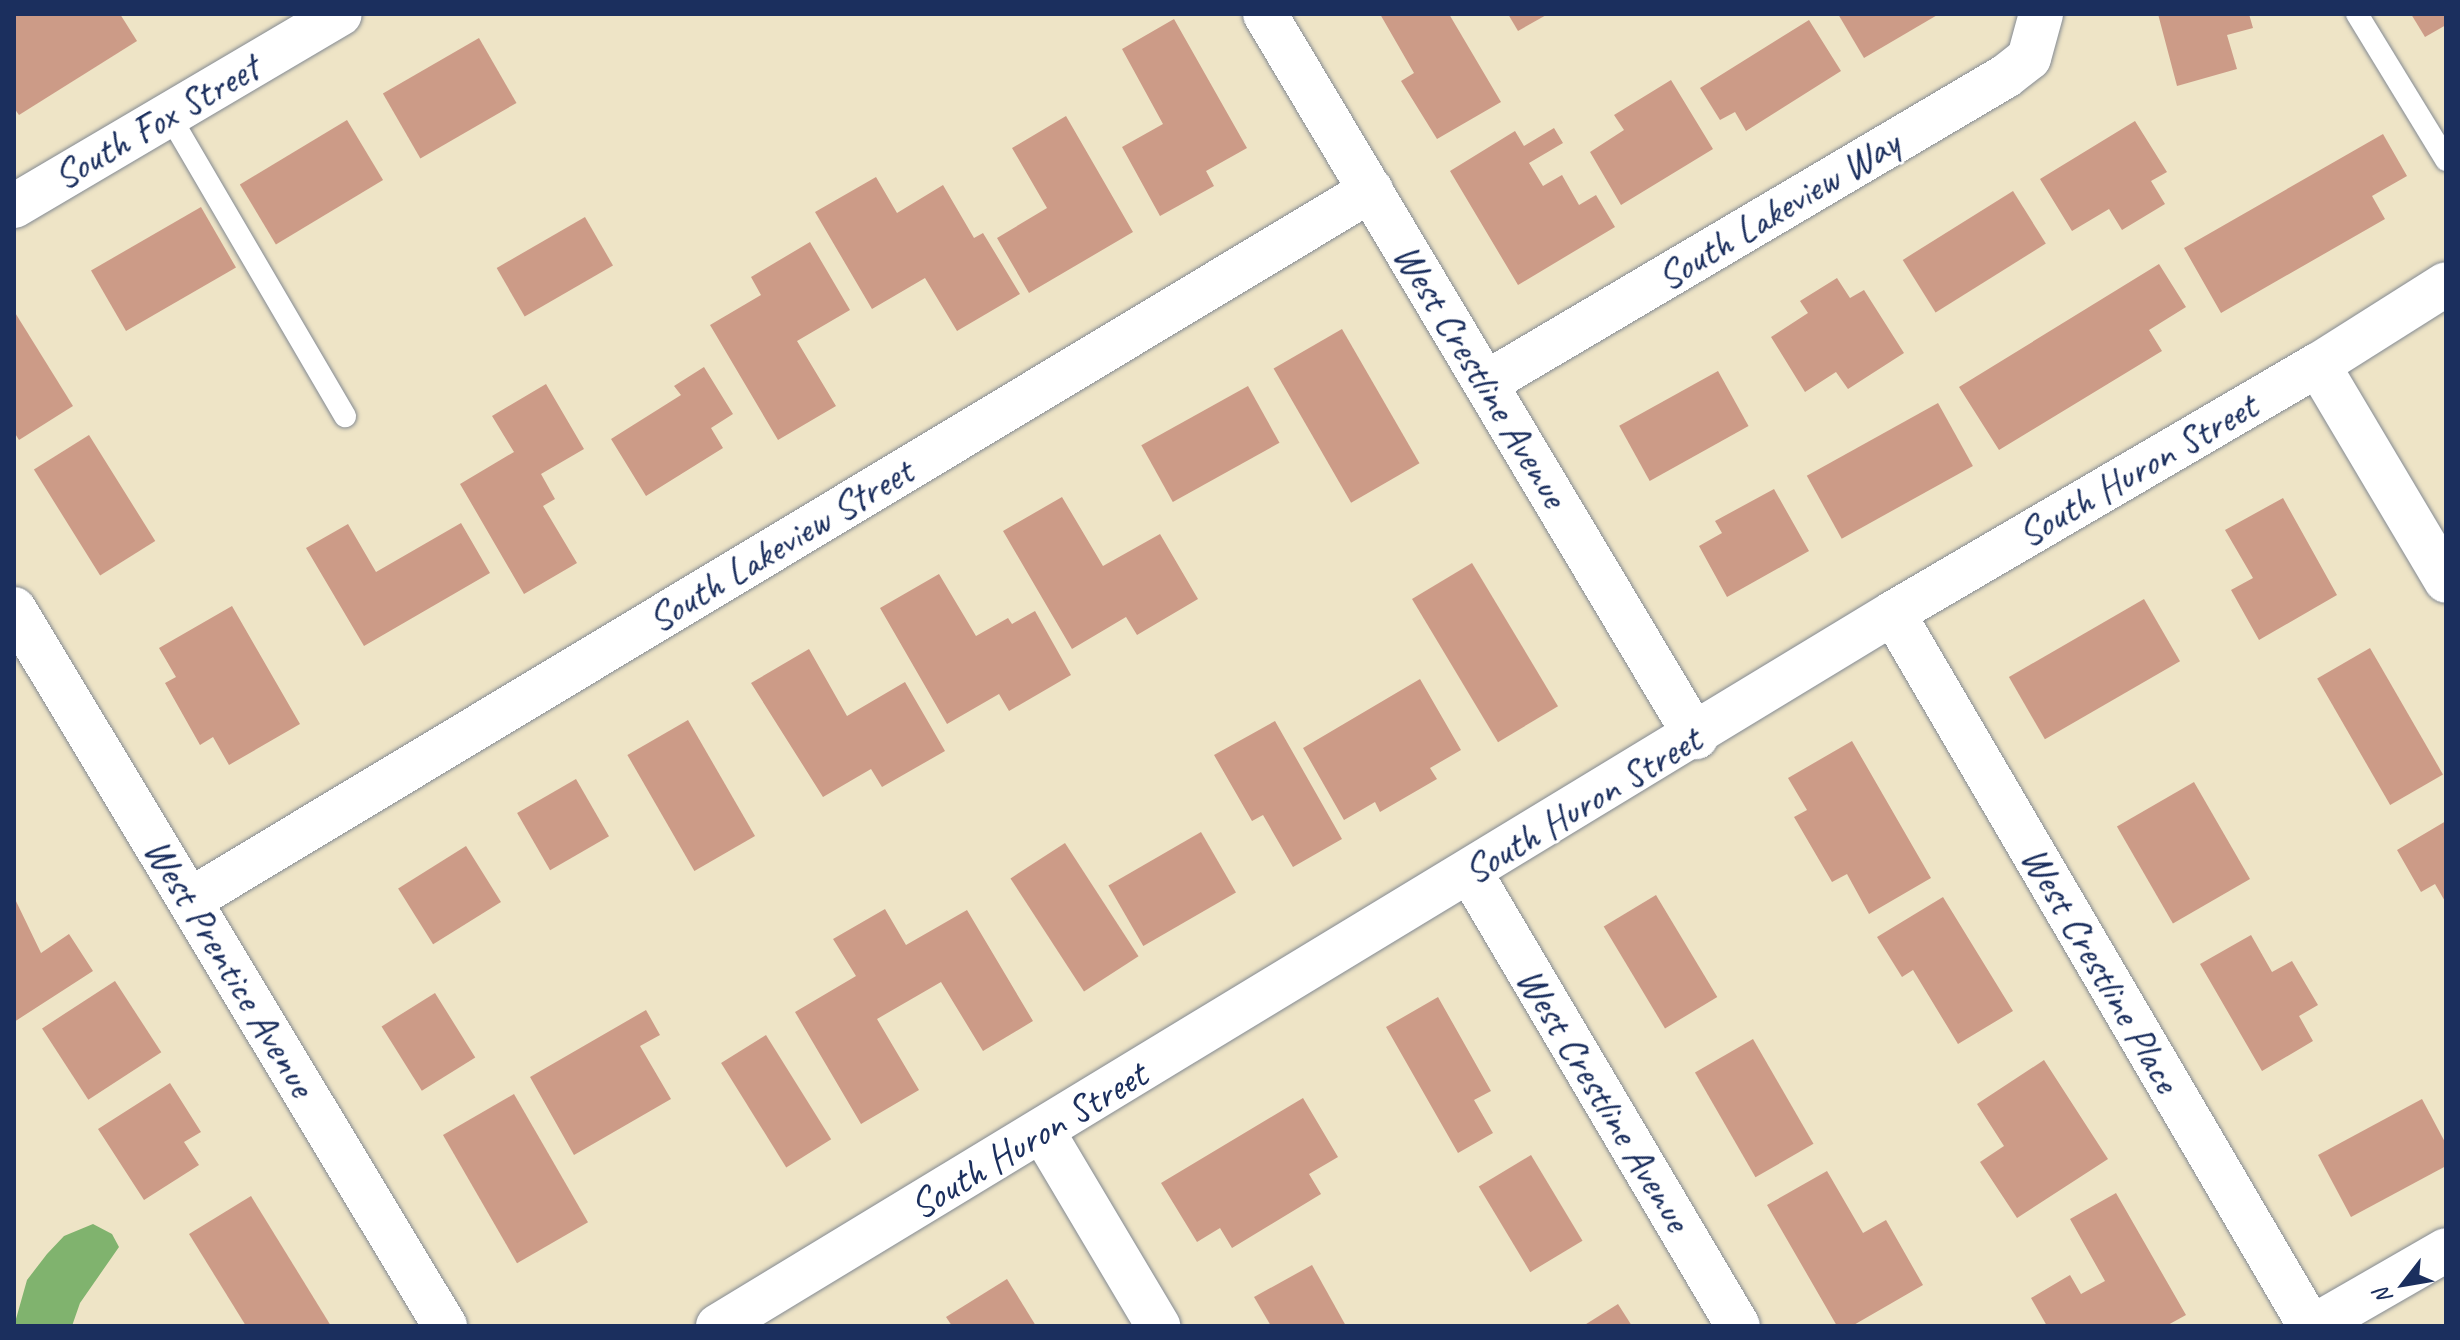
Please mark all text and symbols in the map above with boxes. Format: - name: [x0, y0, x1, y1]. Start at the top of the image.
- street label: South Fox Street: [44, 43, 268, 201]
- street label: South Lakeview Way: [1648, 119, 1908, 301]
- street label: West Crestline Avenue: [1383, 235, 1579, 515]
- street label: South Huron Street: [2008, 382, 2266, 558]
- street label: South Lakeview Street: [638, 447, 922, 643]
- street label: South Huron Street: [1454, 715, 1710, 895]
- street label: West Prentice Avenue: [134, 829, 326, 1105]
- street label: West Crestline Place: [2011, 837, 2191, 1101]
- street label: West Crestline Avenue: [1506, 959, 1702, 1239]
- street label: South Huron Street: [900, 1050, 1156, 1230]
- north arrow: [2364, 1244, 2444, 1324]
- text: N: [2368, 1283, 2399, 1309]

